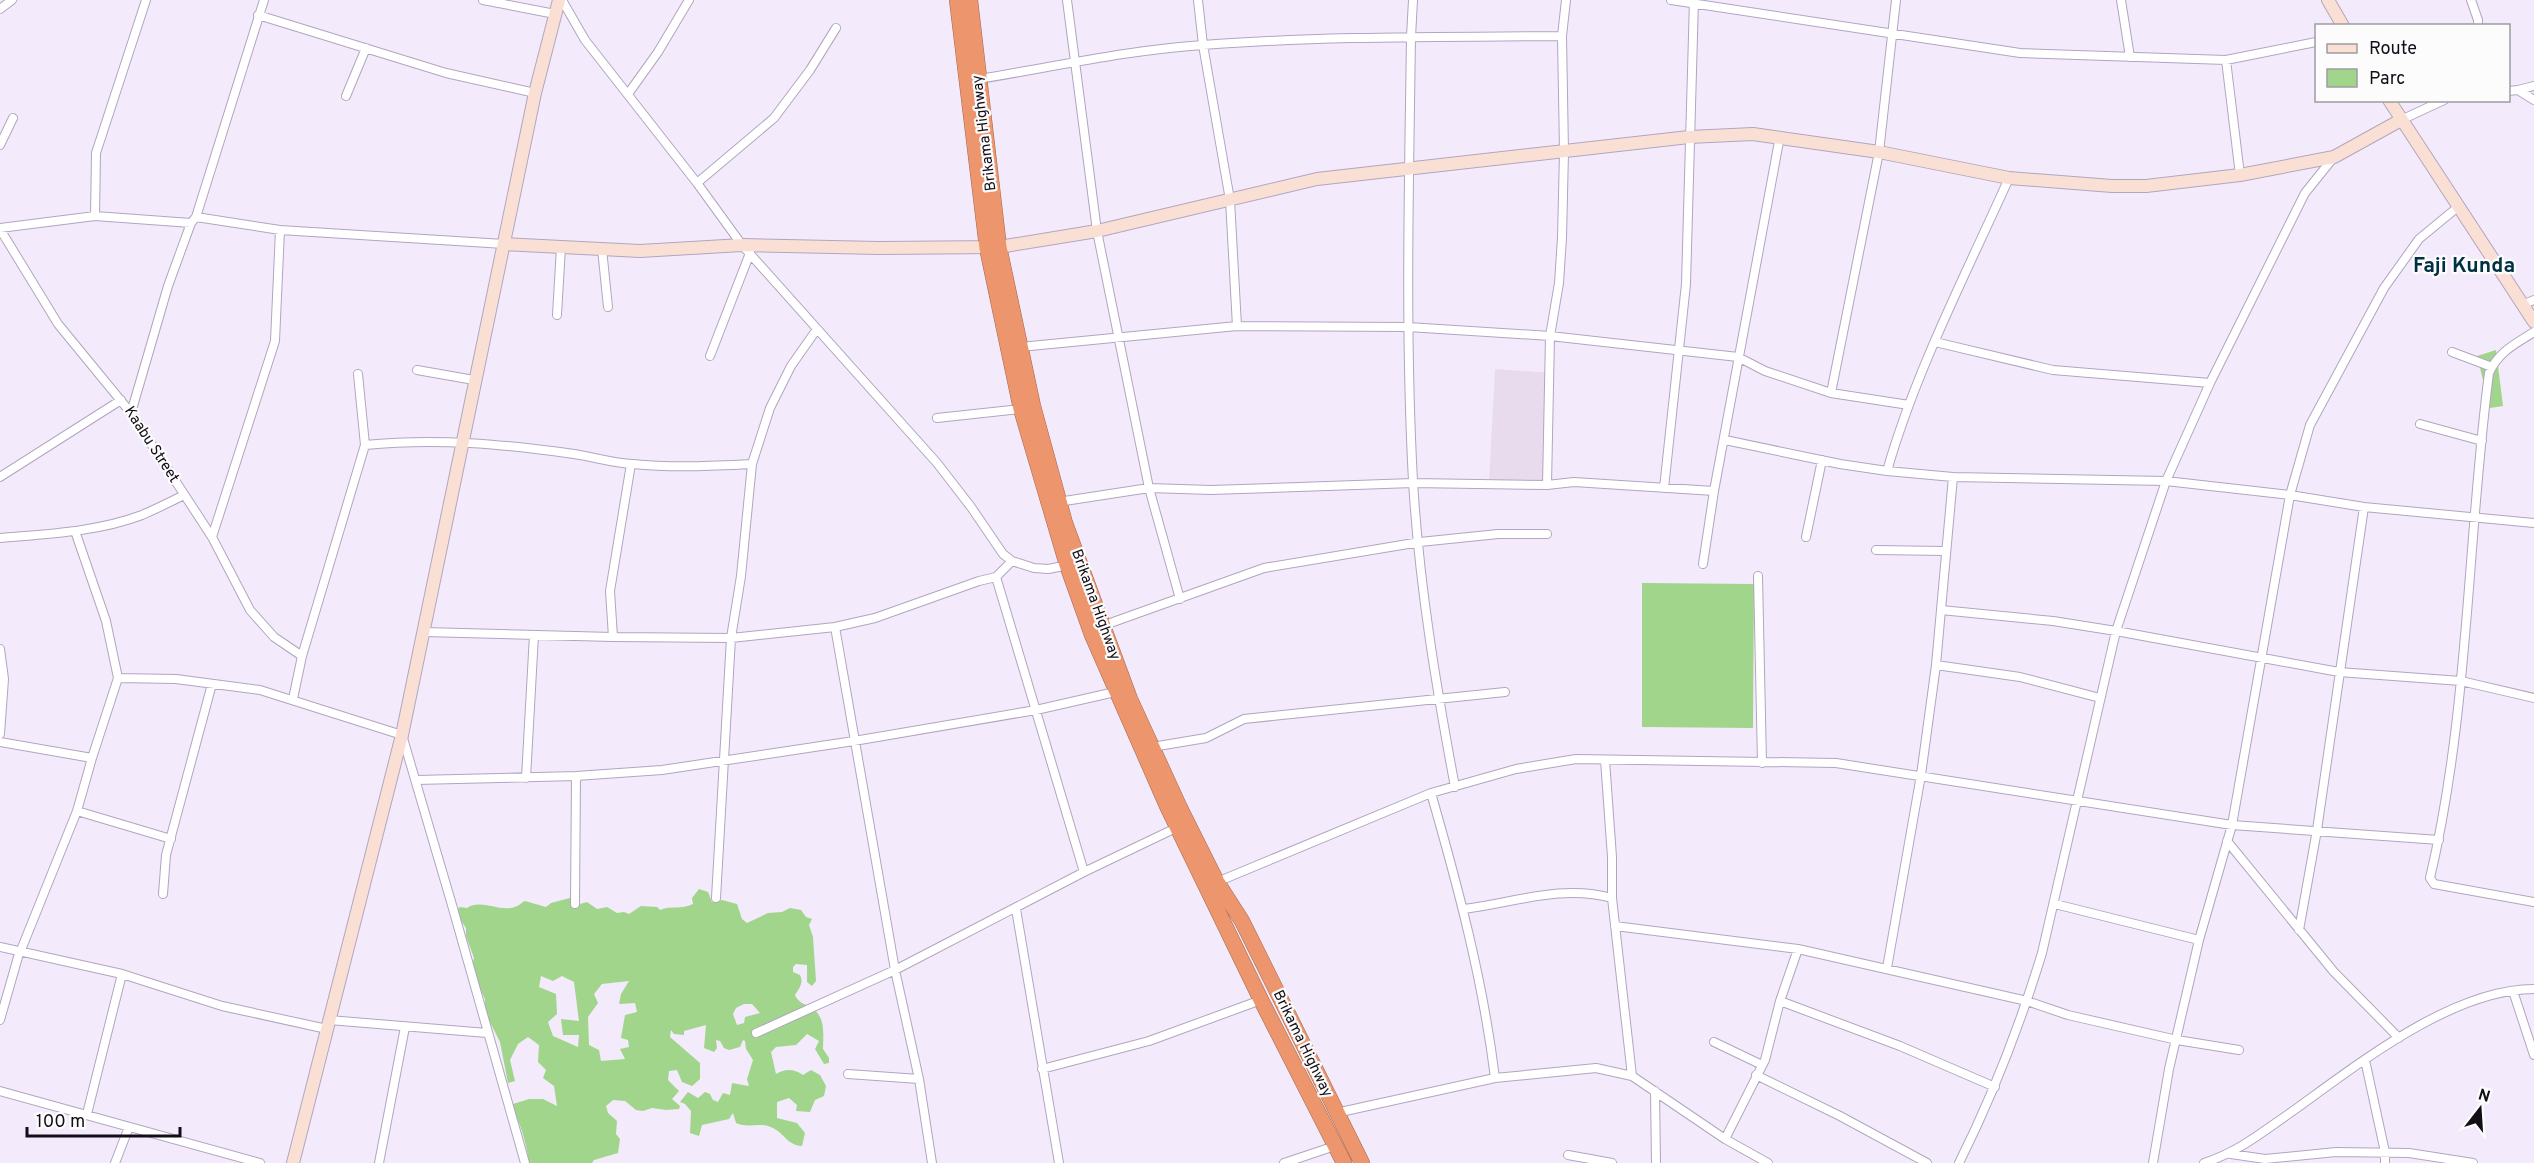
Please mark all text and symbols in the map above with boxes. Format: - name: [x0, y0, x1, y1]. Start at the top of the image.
- legend: [2315, 24, 2510, 102]
- text: Route: [2369, 38, 2417, 61]
- text: Parc: [2369, 68, 2405, 91]
- street label: Brikama Highway: [968, 74, 1002, 192]
- district label: Faji Kunda: [2413, 253, 2515, 280]
- street label: Kaabu Street: [119, 403, 183, 487]
- street label: Brikama Highway: [1066, 547, 1124, 663]
- street label: Brikama Highway: [1268, 987, 1336, 1101]
- north arrow: [2450, 1079, 2510, 1139]
- text: N: [2475, 1085, 2492, 1108]
- scale bar: [27, 1100, 180, 1138]
- text: 100 m: [36, 1111, 85, 1134]

